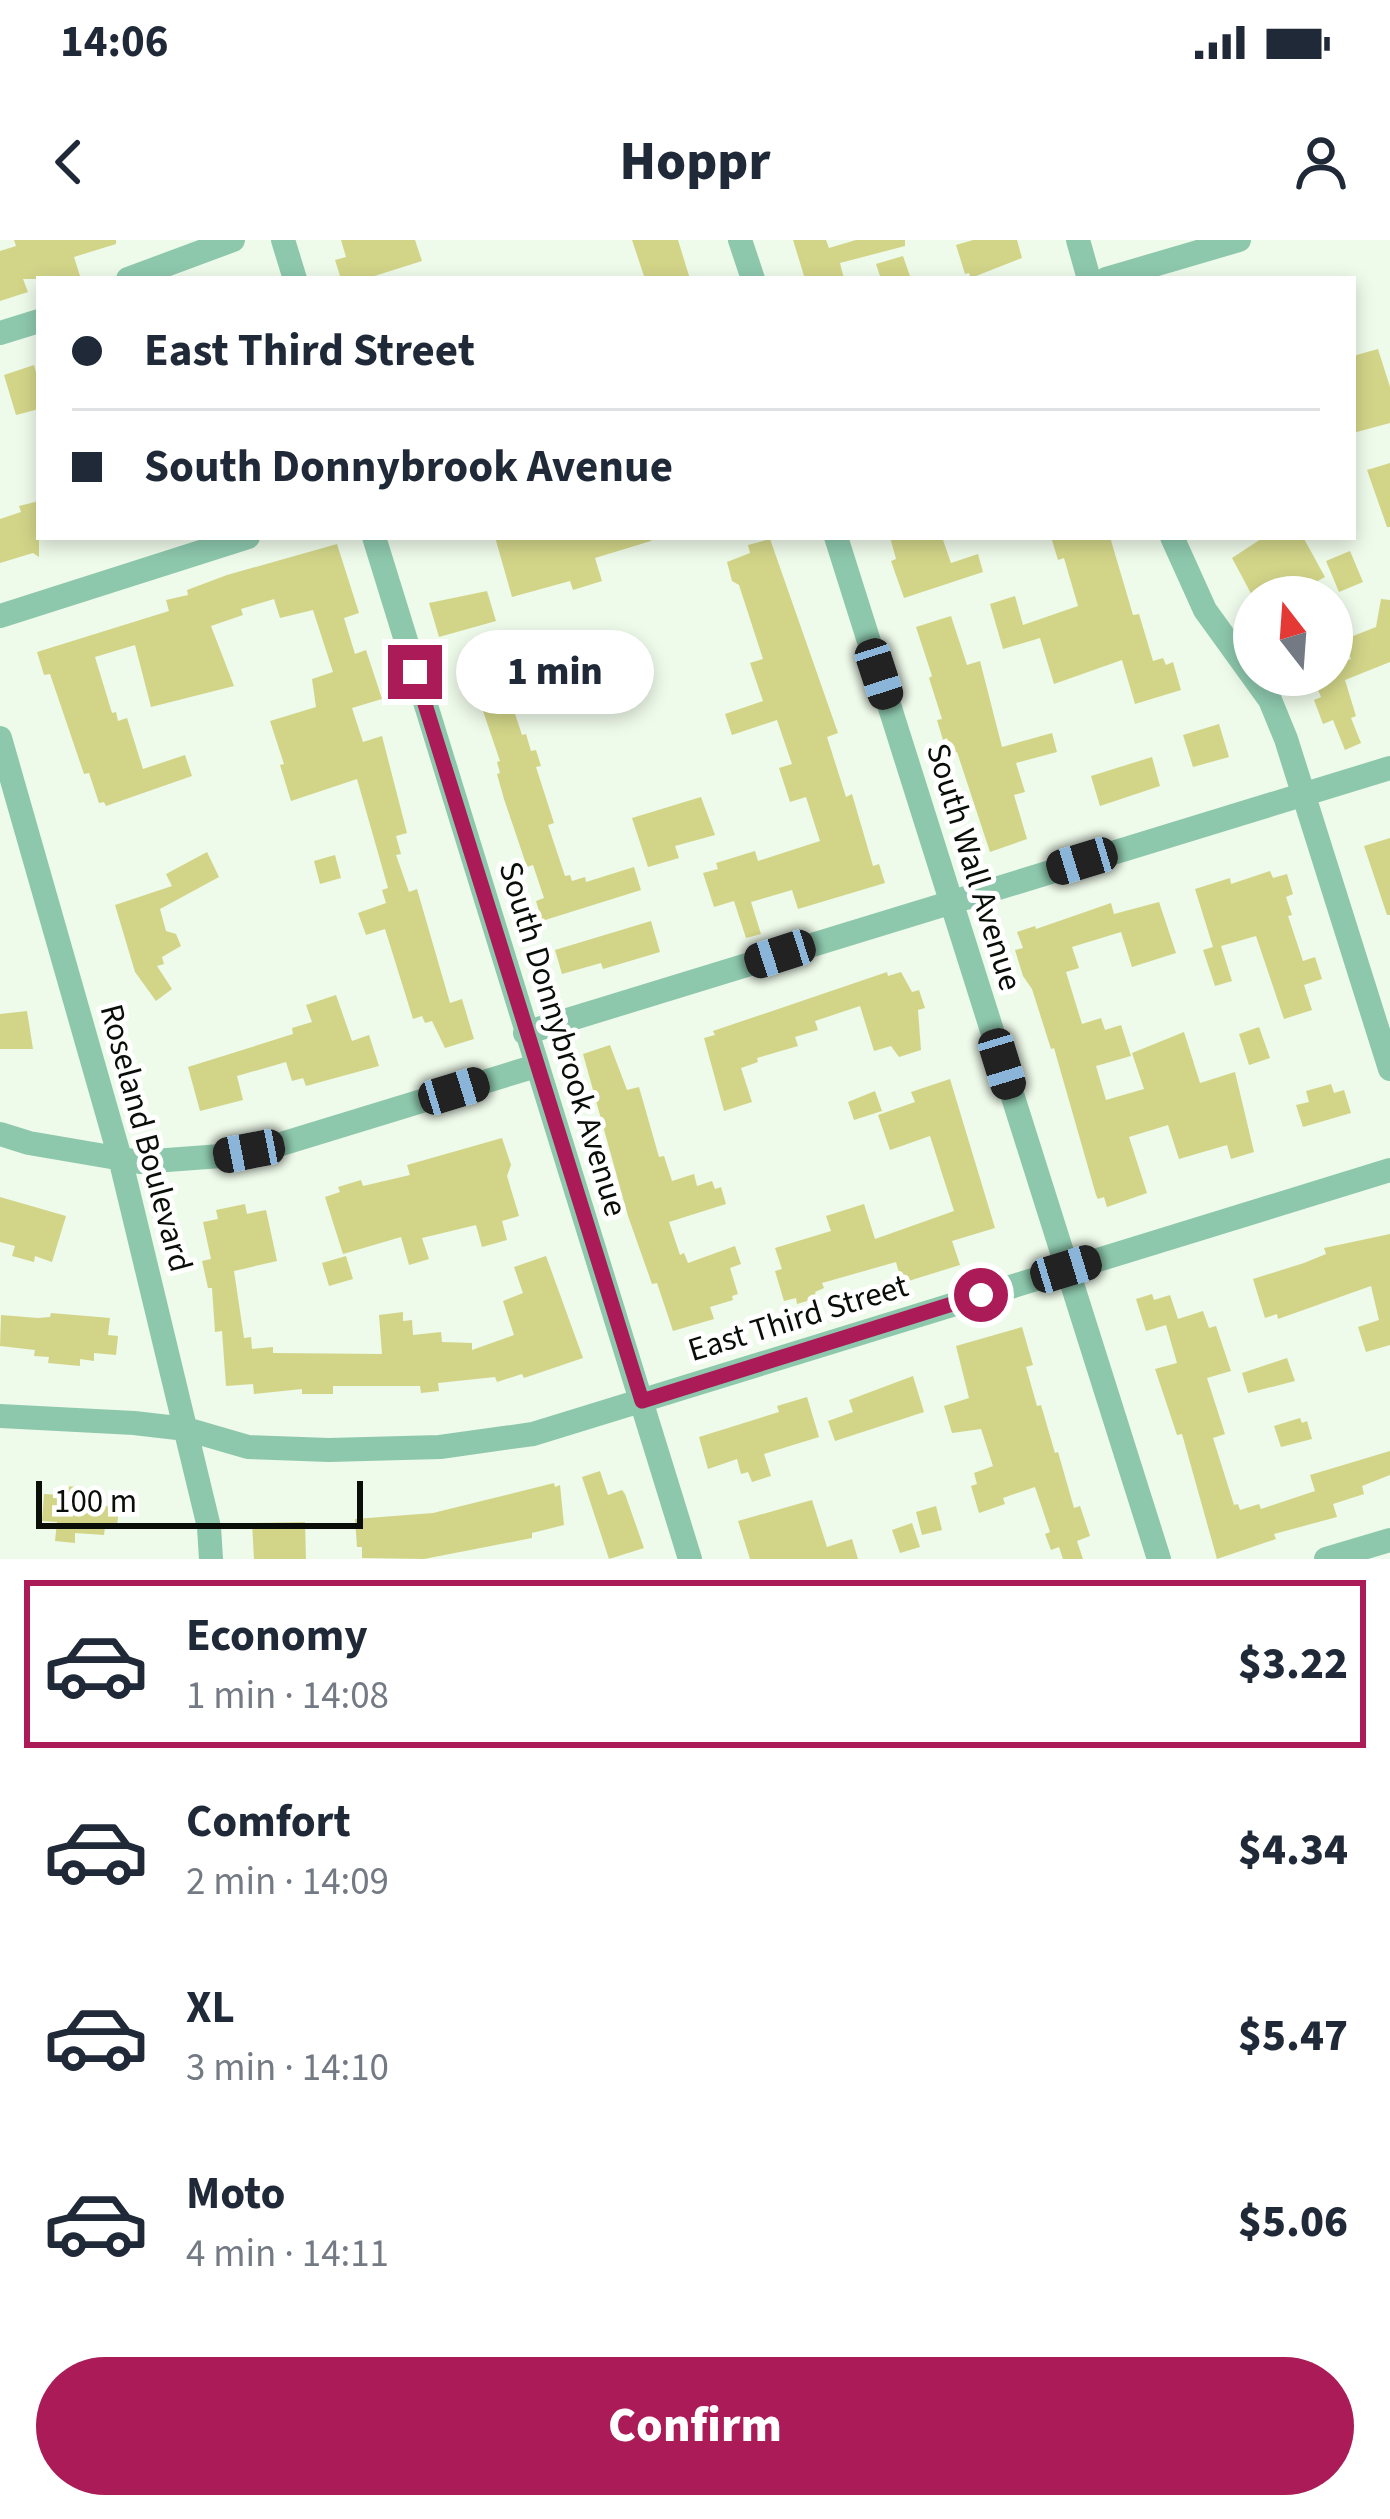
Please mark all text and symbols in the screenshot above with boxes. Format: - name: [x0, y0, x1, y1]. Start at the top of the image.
- text: 14:06: [60, 10, 169, 74]
- text: Hoppr: [620, 124, 770, 201]
- icon: back: [36, 129, 102, 195]
- icon: person: [1288, 129, 1354, 195]
- text: East Third Street: [144, 319, 475, 383]
- text: South Donnybrook Avenue: [144, 435, 673, 499]
- north arrow: [1233, 576, 1353, 696]
- map controls: [1233, 576, 1353, 696]
- callout: 1 min: [457, 630, 655, 714]
- car: [851, 634, 907, 714]
- text: 1 min: [507, 644, 603, 700]
- route end: [388, 645, 442, 699]
- street label: South Wall Avenue: [914, 738, 1034, 996]
- car: [1042, 833, 1122, 889]
- street label: South Donnybrook Avenue: [487, 856, 639, 1222]
- car: [740, 926, 820, 982]
- street label: Roseland Boulevard: [88, 999, 204, 1277]
- car: [974, 1024, 1030, 1104]
- car: [414, 1063, 494, 1119]
- car: [210, 1126, 288, 1176]
- car: [1026, 1241, 1106, 1297]
- street label: East Third Street: [682, 1262, 914, 1374]
- route start: [954, 1268, 1008, 1322]
- scale bar: [36, 1475, 363, 1528]
- text: 100 m: [54, 1478, 137, 1525]
- text: Economy: [186, 1604, 368, 1668]
- icon: car: [42, 1610, 150, 1718]
- text: $3.22: [1238, 1632, 1348, 1696]
- text: 1 min · 14:08: [186, 1668, 389, 1724]
- text: Comfort: [186, 1790, 351, 1854]
- icon: car: [42, 1796, 150, 1904]
- text: $4.34: [1238, 1818, 1348, 1882]
- text: 2 min · 14:09: [186, 1854, 389, 1910]
- text: XL: [186, 1976, 235, 2040]
- icon: car: [42, 1982, 150, 2090]
- text: $5.47: [1238, 2004, 1348, 2068]
- text: 3 min · 14:10: [186, 2040, 389, 2096]
- text: Moto: [186, 2162, 285, 2226]
- icon: car: [42, 2168, 150, 2276]
- text: $5.06: [1238, 2190, 1348, 2254]
- text: 4 min · 14:11: [186, 2226, 389, 2282]
- button: Confirm: [36, 2357, 1354, 2495]

